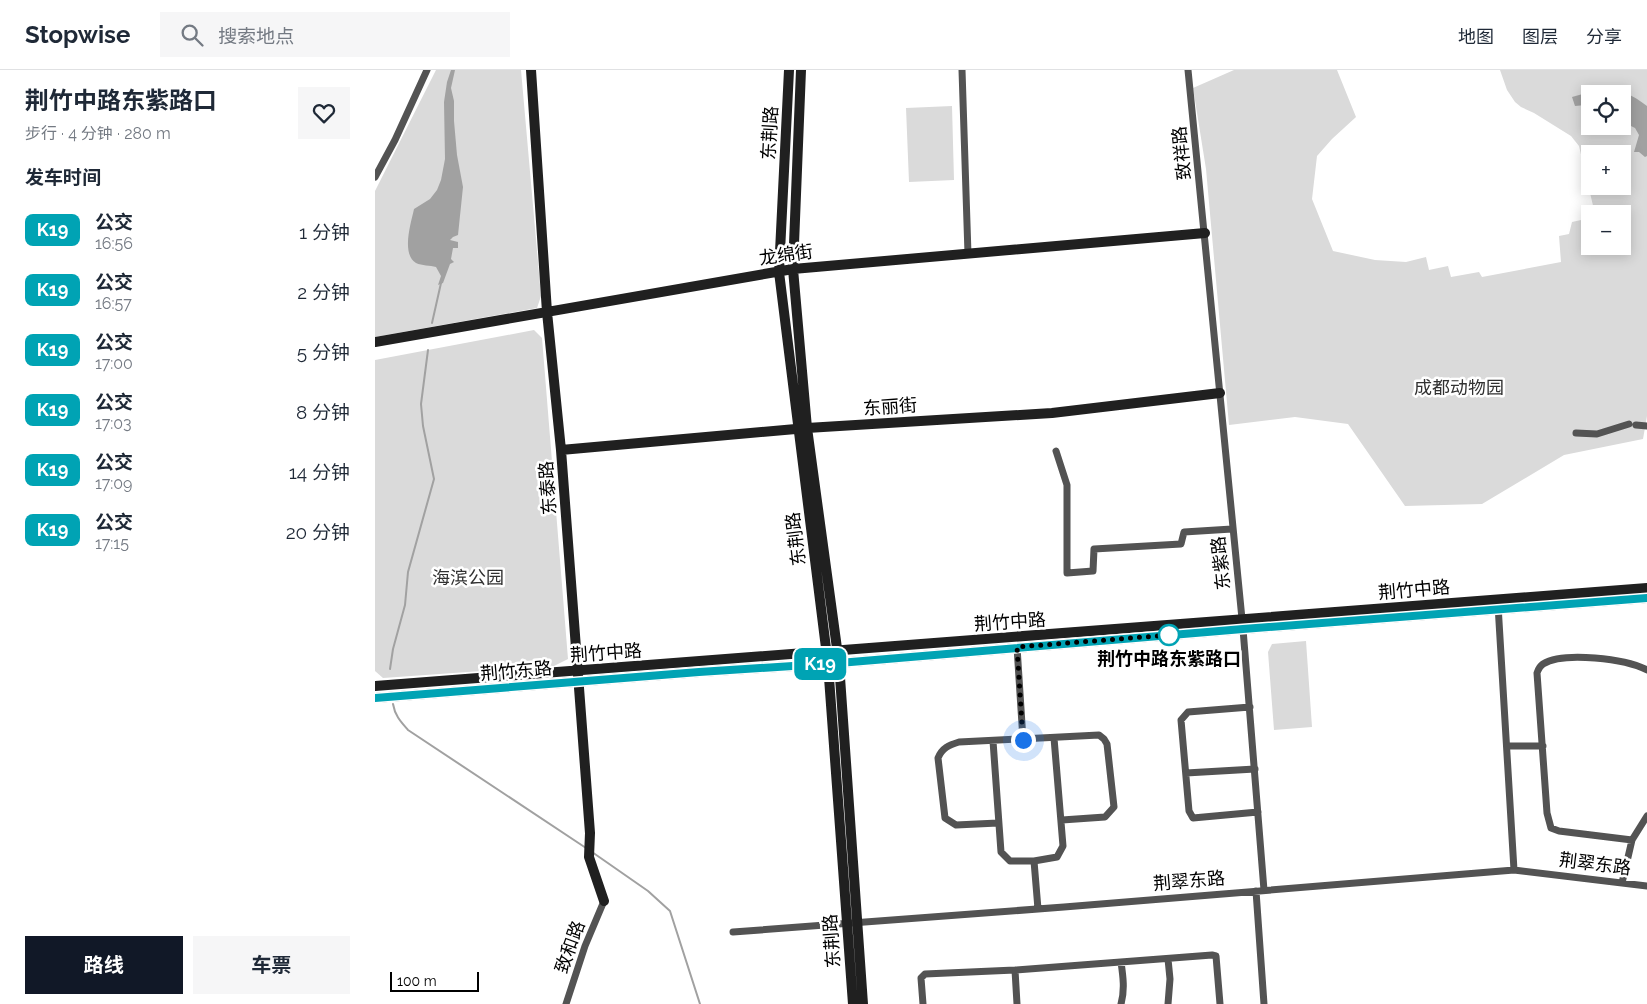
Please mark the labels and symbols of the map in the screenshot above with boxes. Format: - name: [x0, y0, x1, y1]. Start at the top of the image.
- street label: 东荆路: [758, 105, 781, 160]
- street label: 致祥路: [1168, 125, 1195, 181]
- street label: 龙绵街: [758, 240, 814, 269]
- park label: 成都动物园: [1414, 377, 1504, 398]
- street label: 东丽街: [862, 394, 918, 419]
- street label: 东泰路: [535, 460, 560, 516]
- street label: 东荆路: [782, 511, 809, 567]
- street label: 东紫路: [1207, 535, 1234, 591]
- park label: 海滨公园: [432, 567, 504, 588]
- street label: 荆竹中路: [1377, 576, 1451, 603]
- street label: 荆竹中路: [973, 609, 1047, 634]
- marker: 荆竹中路东紫路口: [1158, 624, 1180, 646]
- street label: 荆竹中路: [569, 640, 643, 665]
- line badge: K19: [791, 648, 849, 680]
- place label: 荆竹中路东紫路口: [1097, 648, 1241, 669]
- street label: 荆竹东路: [479, 657, 553, 684]
- your location: [1011, 728, 1036, 753]
- street label: 荆翠东路: [1558, 849, 1632, 878]
- street label: 荆翠东路: [1152, 867, 1226, 894]
- street label: 东荆路: [819, 913, 844, 969]
- street label: 致和路: [550, 918, 589, 976]
- scale bar: [390, 969, 479, 992]

